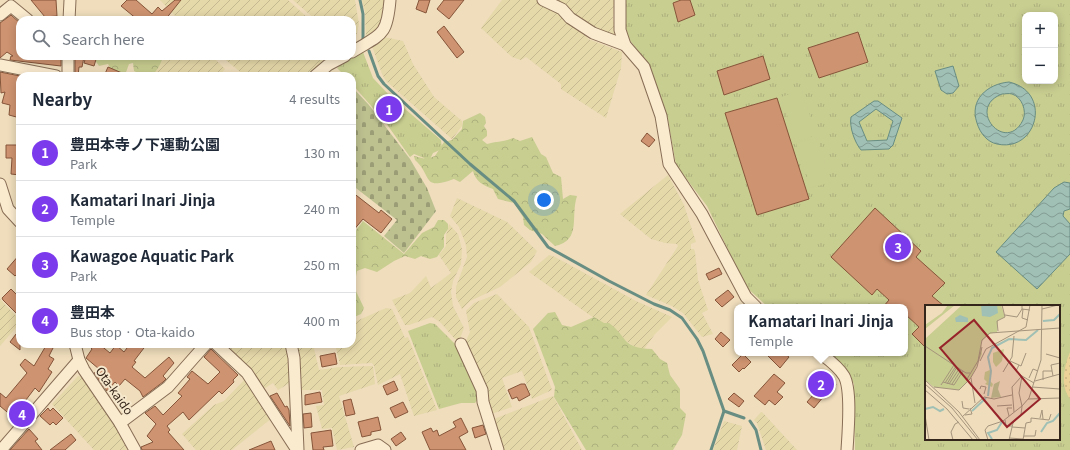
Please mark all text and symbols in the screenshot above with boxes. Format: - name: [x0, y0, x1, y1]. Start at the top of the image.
- map controls: [1022, 12, 1058, 84]
- button: +: [1022, 12, 1058, 48]
- search box: [16, 16, 356, 60]
- icon: search: [30, 27, 52, 49]
- text: Search here: [62, 28, 144, 49]
- button: −: [1022, 48, 1058, 84]
- text: Nearby: [32, 86, 92, 111]
- text: 4 results: [289, 89, 340, 108]
- pin: 1: [376, 94, 402, 124]
- text: 豊田本寺ノ下運動公園: [70, 133, 220, 154]
- text: 1: [41, 143, 49, 162]
- text: 130 m: [303, 143, 340, 162]
- text: Park: [70, 154, 97, 173]
- text: Kamatari Inari Jinja: [70, 189, 215, 210]
- your location: [534, 190, 554, 210]
- text: 2: [41, 199, 49, 218]
- text: 240 m: [303, 199, 340, 218]
- text: Temple: [70, 210, 115, 229]
- pin: 3: [885, 232, 911, 262]
- text: Kawagoe Aquatic Park: [70, 245, 234, 266]
- text: 3: [41, 255, 49, 274]
- text: 250 m: [303, 255, 340, 274]
- text: Park: [70, 266, 97, 285]
- text: 豊田本: [70, 301, 115, 322]
- popup: [734, 304, 908, 356]
- inset map: [925, 305, 1060, 440]
- text: Kamatari Inari Jinja: [748, 310, 894, 331]
- text: 4: [41, 311, 49, 330]
- text: 400 m: [303, 311, 340, 330]
- text: Bus stop · Ota-kaido: [70, 322, 195, 341]
- text: Temple: [748, 331, 793, 350]
- street label: Ota-kaido: [92, 363, 138, 418]
- pin: 2: [808, 369, 834, 399]
- pin: 4: [9, 399, 35, 429]

